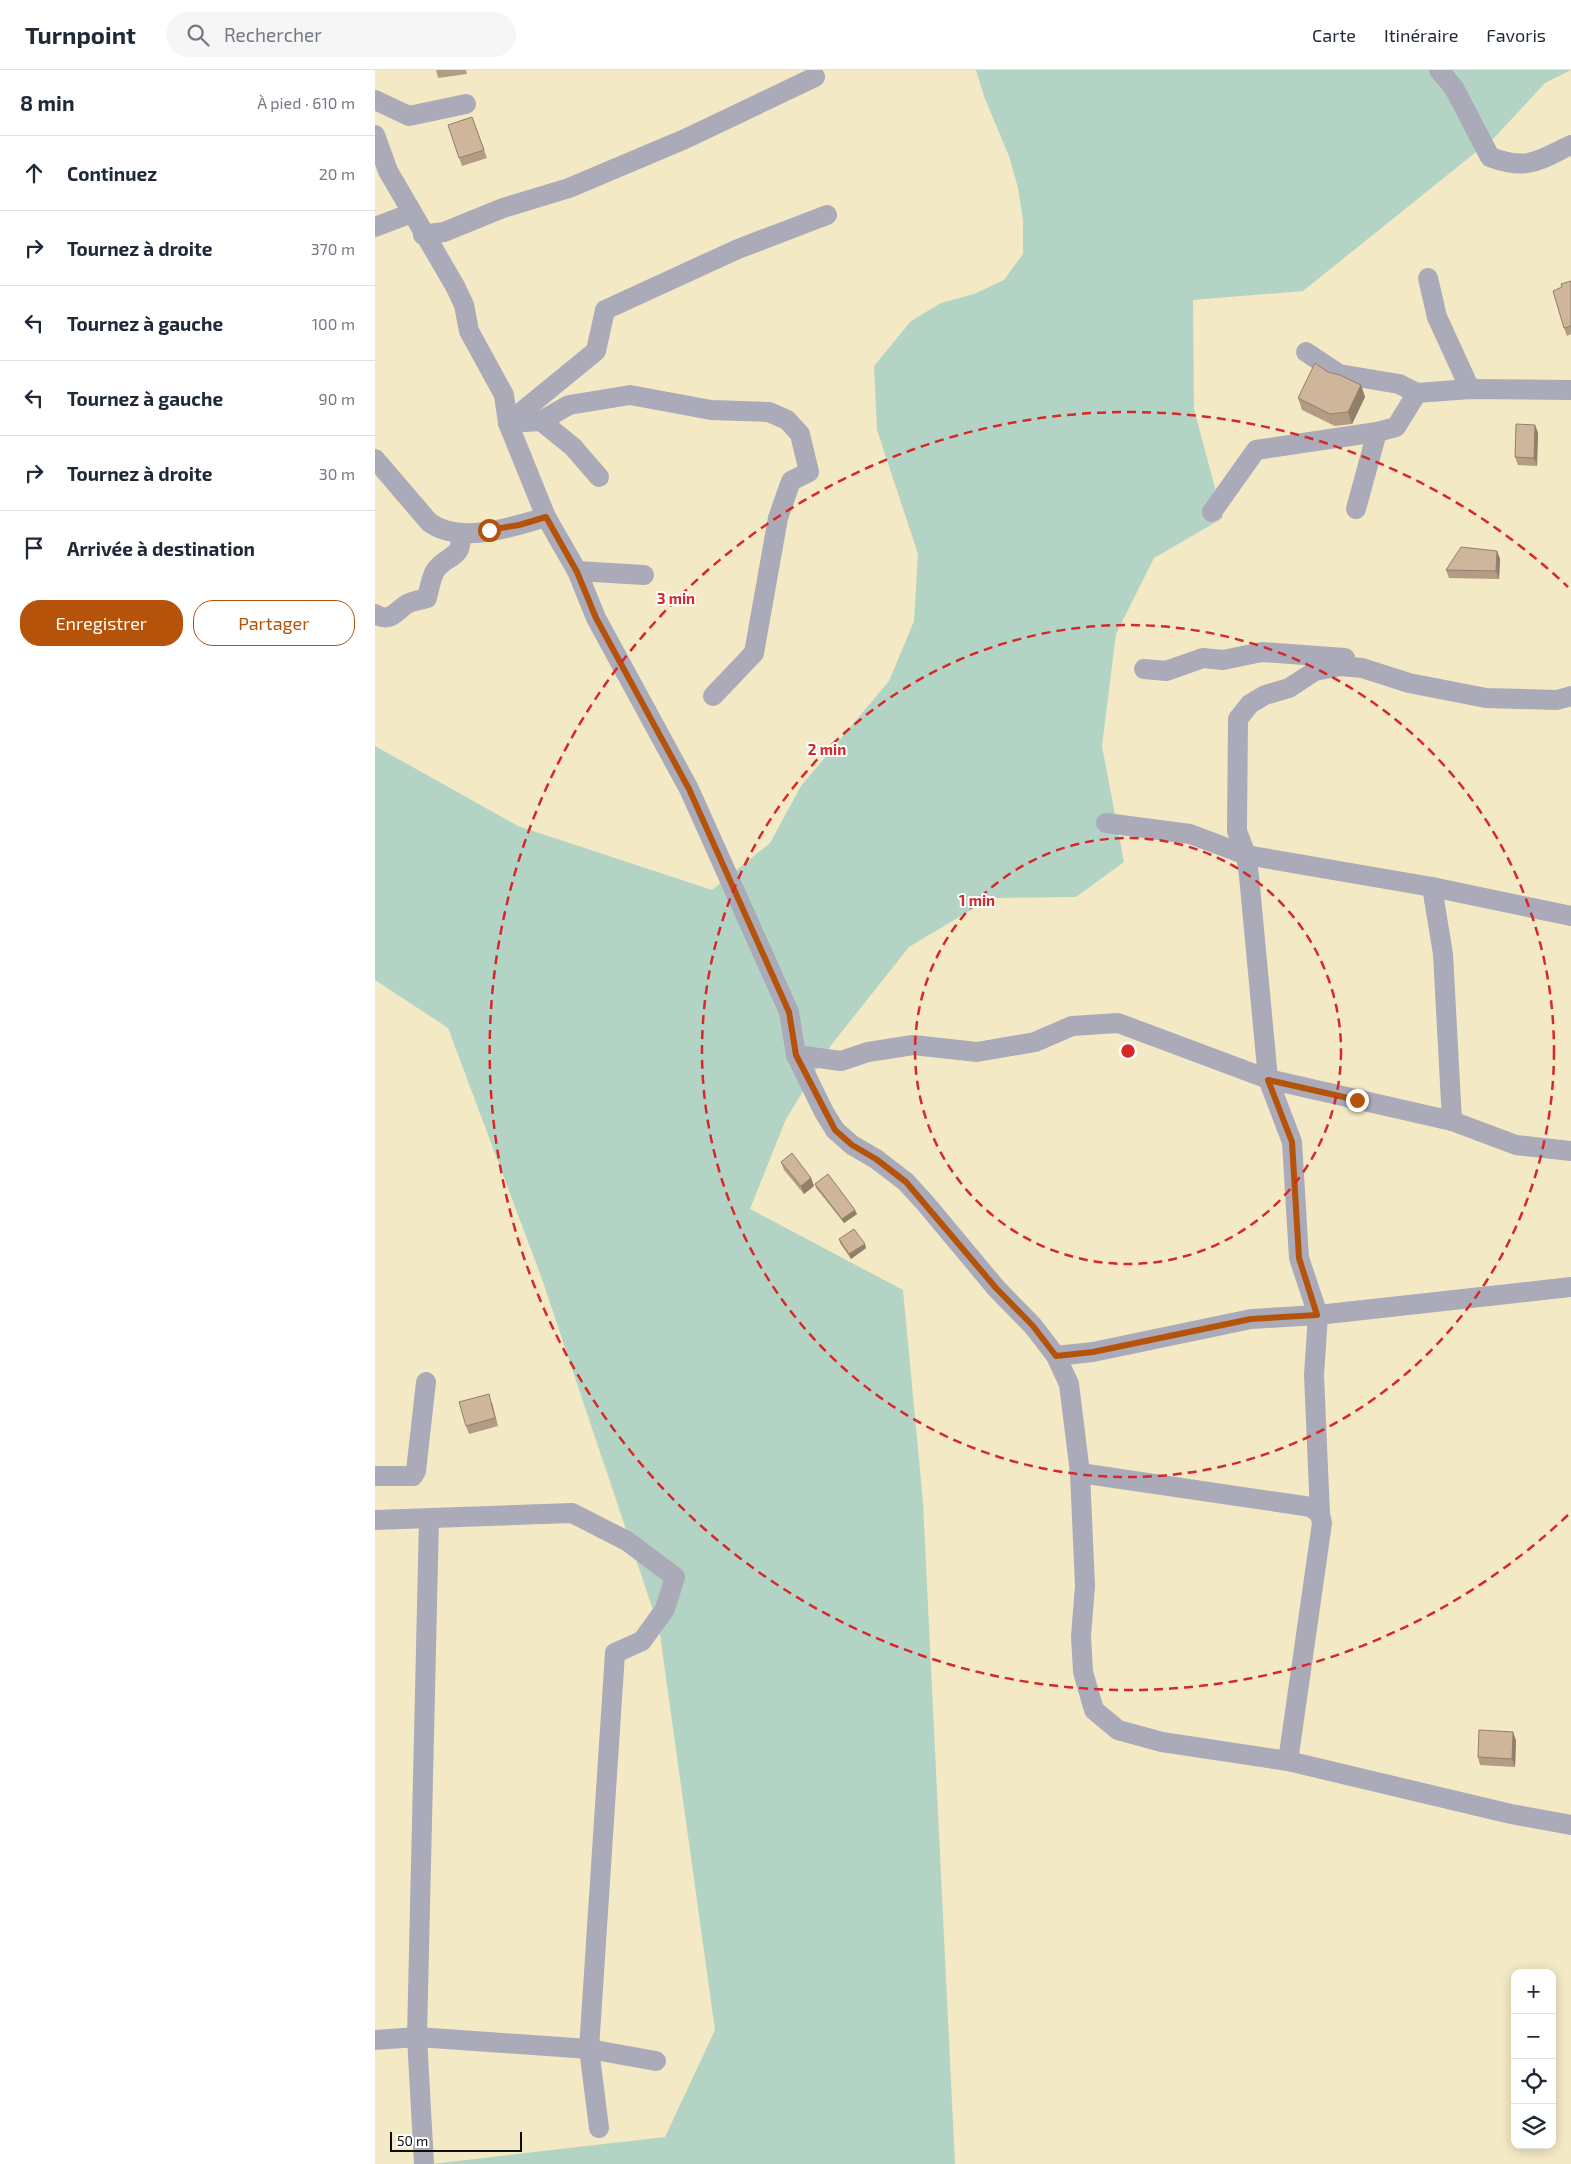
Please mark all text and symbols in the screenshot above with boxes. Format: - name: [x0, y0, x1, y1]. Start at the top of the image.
- search box: [166, 12, 516, 57]
- text: Turnpoint: [25, 20, 136, 49]
- icon: search: [184, 21, 212, 49]
- text: Rechercher: [224, 23, 322, 46]
- text: Carte: [1312, 24, 1356, 46]
- text: Itinéraire: [1384, 24, 1458, 46]
- text: Favoris: [1486, 24, 1546, 46]
- text: 8 min: [20, 90, 75, 115]
- text: À pied · 610 m: [257, 93, 355, 112]
- icon: ahead: [20, 159, 48, 187]
- text: Continuez: [67, 162, 157, 185]
- text: 20 m: [319, 164, 355, 183]
- icon: right: [20, 234, 48, 262]
- text: Tournez à droite: [67, 237, 213, 260]
- text: 370 m: [311, 239, 355, 258]
- icon: left: [20, 309, 48, 337]
- text: Tournez à gauche: [67, 312, 223, 335]
- text: 100 m: [312, 314, 355, 333]
- icon: left: [20, 384, 48, 412]
- text: Tournez à gauche: [67, 387, 223, 410]
- text: 90 m: [319, 389, 355, 408]
- icon: right: [20, 459, 48, 487]
- text: Tournez à droite: [67, 462, 213, 485]
- text: 30 m: [319, 464, 355, 483]
- route start: [478, 519, 501, 542]
- icon: arrive: [20, 534, 48, 562]
- text: Arrivée à destination: [67, 537, 255, 560]
- text: 3 min: [657, 589, 695, 607]
- button: Enregistrer: [20, 600, 183, 646]
- button: Partager: [193, 600, 355, 646]
- text: 2 min: [808, 740, 846, 758]
- text: 1 min: [959, 891, 995, 909]
- centre of rings: [1119, 1042, 1137, 1060]
- route end: [1346, 1089, 1369, 1112]
- map controls: [1511, 1969, 1556, 2149]
- button: +: [1511, 1969, 1556, 2014]
- button: −: [1511, 2014, 1556, 2059]
- button: locate: [1511, 2059, 1556, 2104]
- button: layers: [1511, 2104, 1556, 2149]
- scale bar: [390, 2129, 523, 2152]
- text: 50 m: [397, 2132, 428, 2149]

